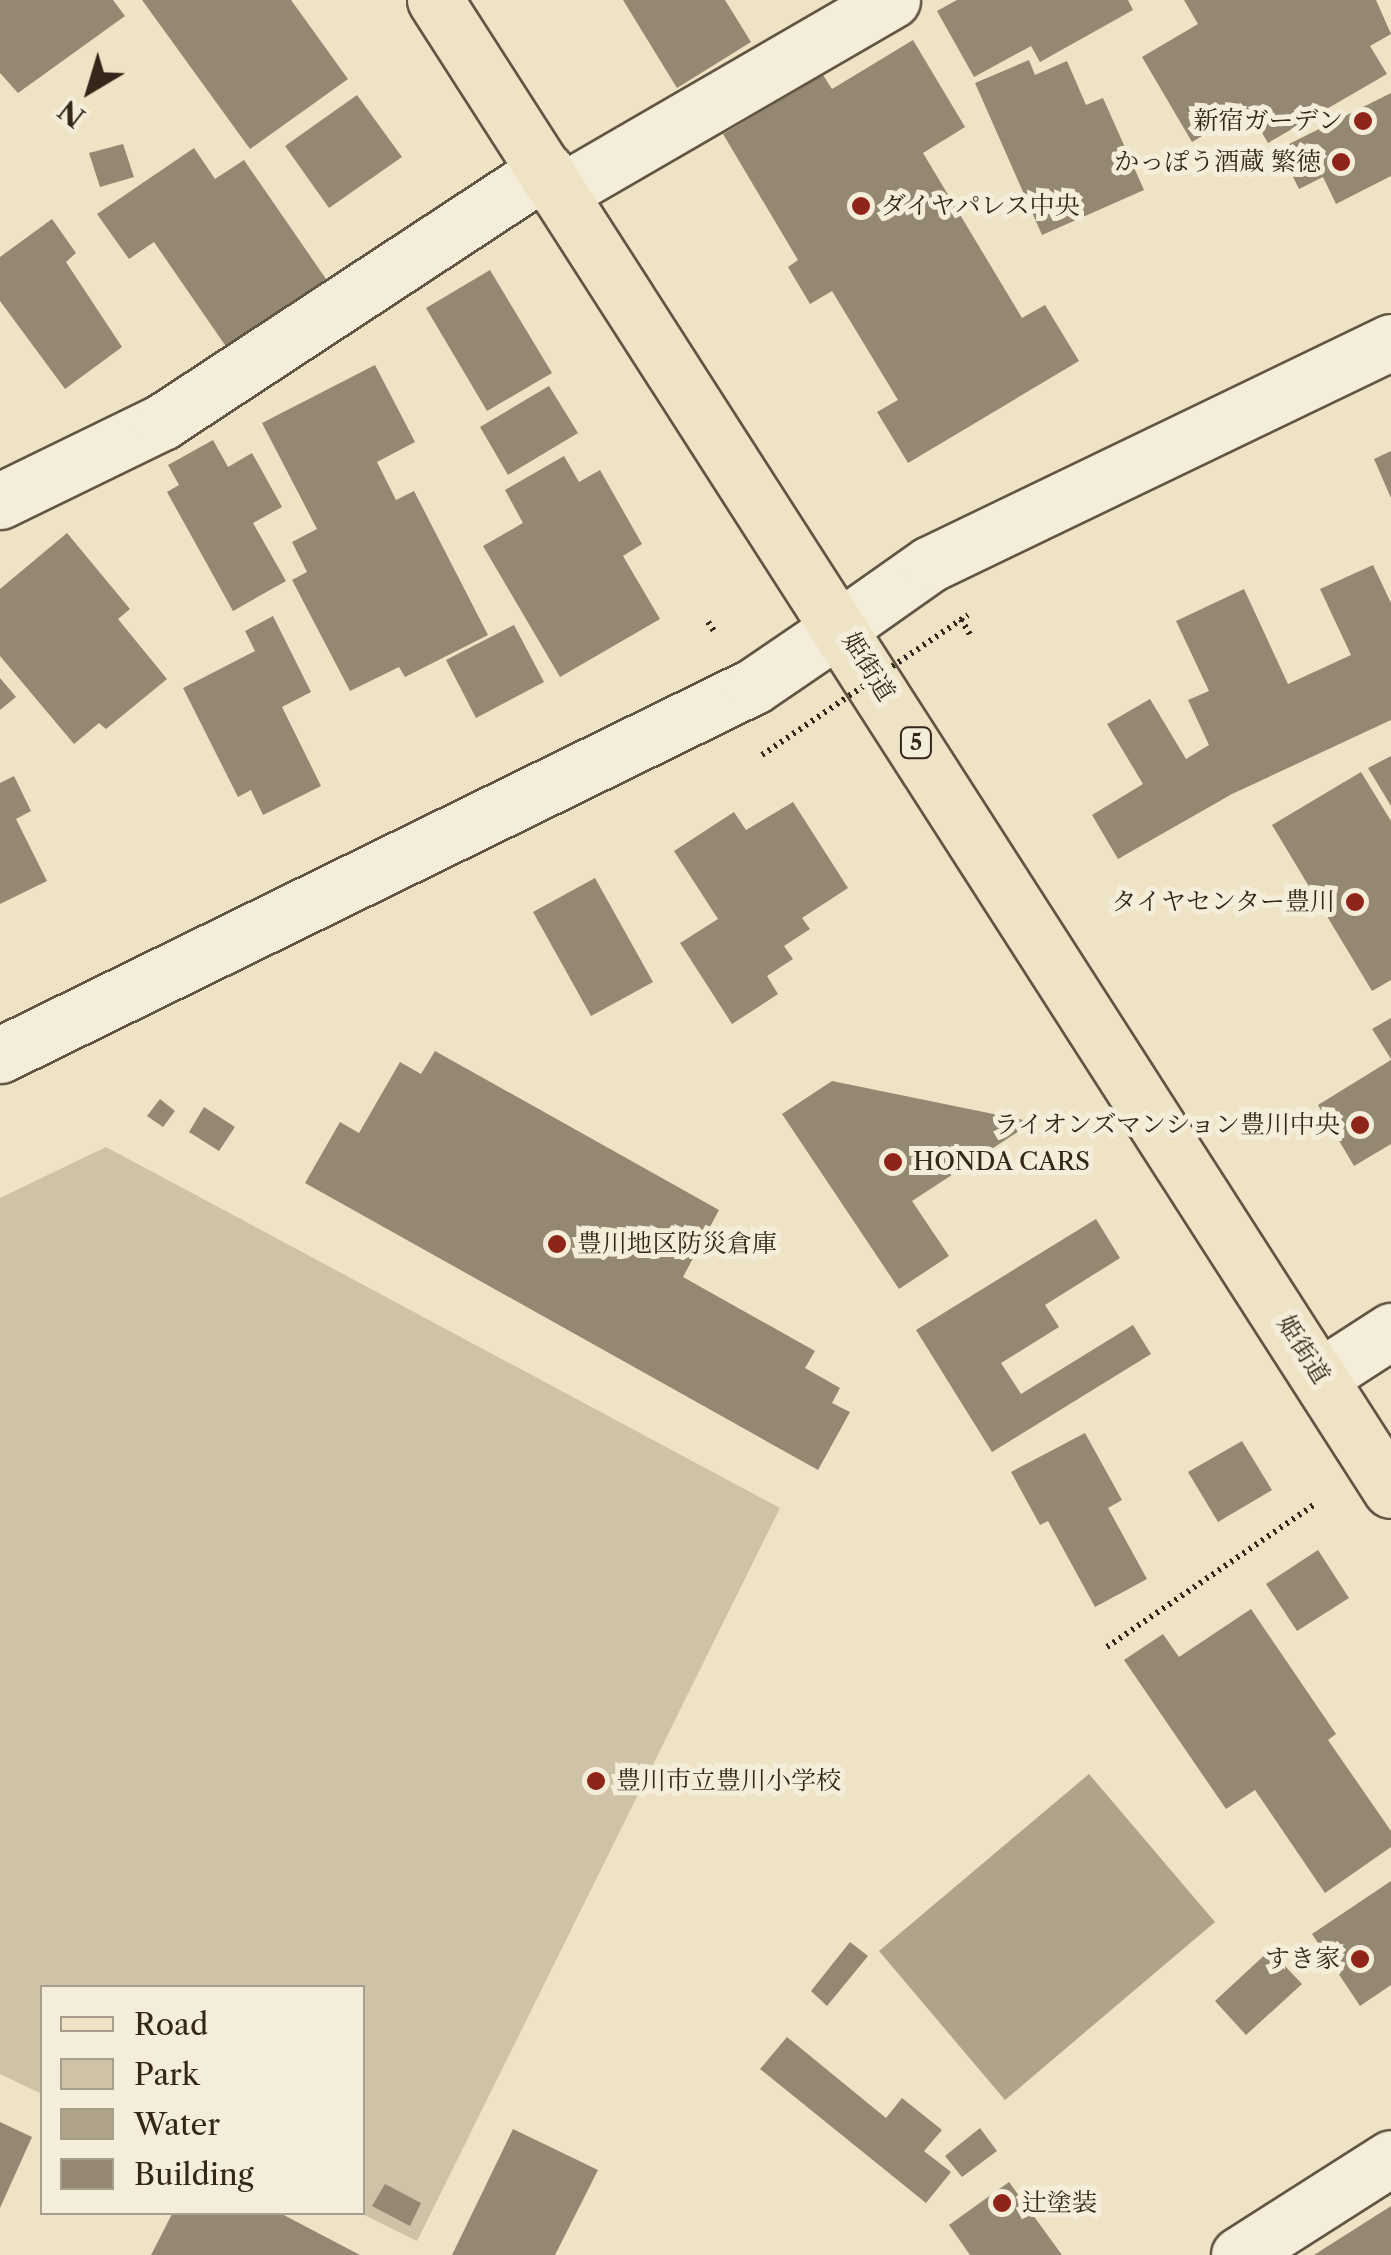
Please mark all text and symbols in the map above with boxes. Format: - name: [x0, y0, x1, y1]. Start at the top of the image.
- north arrow: [40, 40, 140, 140]
- text: N: [51, 93, 92, 135]
- place label: 新宿ガーデン: [1193, 106, 1343, 136]
- marker: 新宿ガーデン: [1352, 110, 1374, 132]
- place label: かっぽう酒蔵 繁徳: [1114, 147, 1321, 177]
- marker: かっぽう酒蔵 繁徳: [1330, 151, 1352, 173]
- place label: ダイヤパレス中央: [881, 191, 1081, 221]
- marker: ダイヤパレス中央: [850, 195, 872, 217]
- street label: 姫街道: [835, 627, 901, 707]
- road number: 5: [898, 726, 934, 760]
- place label: タイヤセンター豊川: [1110, 887, 1335, 917]
- marker: タイヤセンター豊川: [1344, 891, 1366, 913]
- place label: ライオンズマンション豊川中央: [990, 1110, 1340, 1140]
- marker: ライオンズマンション豊川中央: [1349, 1114, 1371, 1136]
- place label: HONDA CARS: [913, 1147, 1091, 1177]
- marker: HONDA CARS: [882, 1151, 904, 1173]
- place label: 豊川地区防災倉庫: [577, 1229, 777, 1259]
- marker: 豊川地区防災倉庫: [546, 1233, 568, 1255]
- street label: 姫街道: [1270, 1310, 1336, 1390]
- place label: 豊川市立豊川小学校: [616, 1766, 841, 1796]
- marker: 豊川市立豊川小学校: [585, 1770, 607, 1792]
- place label: すき家: [1265, 1944, 1340, 1974]
- marker: すき家: [1349, 1948, 1371, 1970]
- legend: [40, 1985, 365, 2215]
- text: Road: [134, 2006, 208, 2043]
- text: Park: [134, 2056, 199, 2093]
- text: Water: [134, 2106, 220, 2143]
- text: Building: [134, 2156, 254, 2193]
- place label: 辻塗装: [1022, 2188, 1097, 2218]
- marker: 辻塗装: [991, 2192, 1013, 2214]

